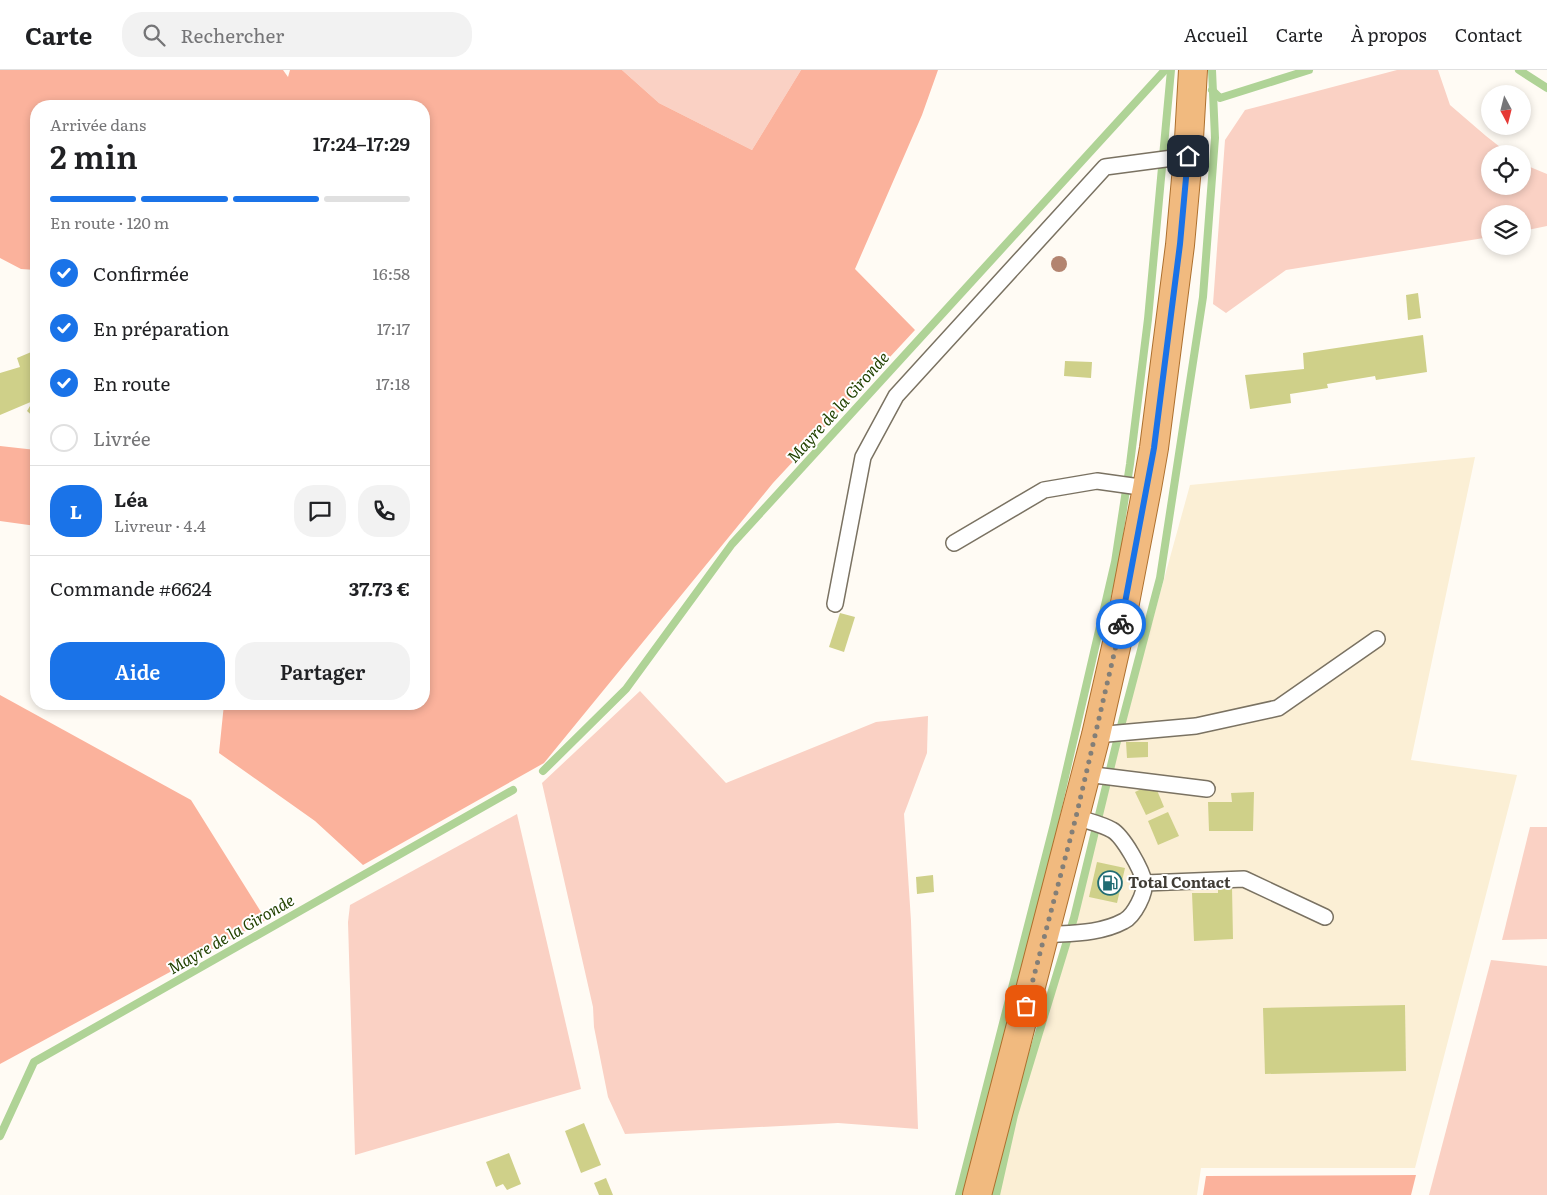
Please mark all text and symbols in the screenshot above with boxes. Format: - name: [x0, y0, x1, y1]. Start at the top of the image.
- search box: [122, 12, 472, 57]
- text: Carte: [25, 17, 92, 52]
- icon: search: [140, 21, 168, 49]
- text: Rechercher: [180, 21, 284, 49]
- text: Accueil: [1184, 21, 1248, 48]
- text: Carte: [1276, 21, 1323, 48]
- text: À propos: [1351, 21, 1427, 48]
- text: Contact: [1455, 21, 1522, 48]
- north arrow: [1481, 85, 1531, 135]
- map controls: [1481, 85, 1531, 255]
- text: Arrivée dans: [50, 112, 146, 136]
- text: 17:24–17:29: [313, 129, 410, 157]
- text: 2 min: [50, 131, 138, 179]
- pin: [1167, 135, 1209, 177]
- icon: home: [1174, 142, 1202, 170]
- button: locate: [1481, 145, 1531, 195]
- button: layers: [1481, 205, 1531, 255]
- text: En route · 120 m: [50, 210, 169, 234]
- icon: check: [50, 259, 78, 287]
- text: Confirmée: [93, 259, 189, 287]
- text: 16:58: [373, 261, 410, 285]
- icon: check: [50, 314, 78, 342]
- text: En préparation: [93, 314, 229, 342]
- text: 17:17: [377, 316, 410, 340]
- water label: Mayre de la Gironde: [781, 345, 894, 467]
- icon: check: [50, 369, 78, 397]
- text: En route: [93, 369, 170, 397]
- text: 17:18: [376, 371, 410, 395]
- text: Livrée: [93, 424, 151, 452]
- text: Léa: [114, 485, 148, 513]
- button: chat: [294, 485, 346, 537]
- button: phone: [358, 485, 410, 537]
- text: L: [70, 497, 82, 525]
- text: Livreur · 4.4: [114, 513, 206, 537]
- text: Commande #6624: [50, 574, 212, 602]
- text: 37.73 €: [349, 574, 410, 602]
- courier: [1096, 599, 1146, 649]
- icon: bike: [1107, 610, 1135, 638]
- button: Aide: [50, 642, 225, 700]
- button: Partager: [235, 642, 410, 700]
- fuel station icon: Total Contact: [1097, 870, 1123, 896]
- place label: Total Contact: [1128, 870, 1231, 893]
- water label: Mayre de la Gironde: [163, 887, 298, 979]
- pin: [1005, 985, 1047, 1027]
- icon: bag: [1012, 992, 1040, 1020]

